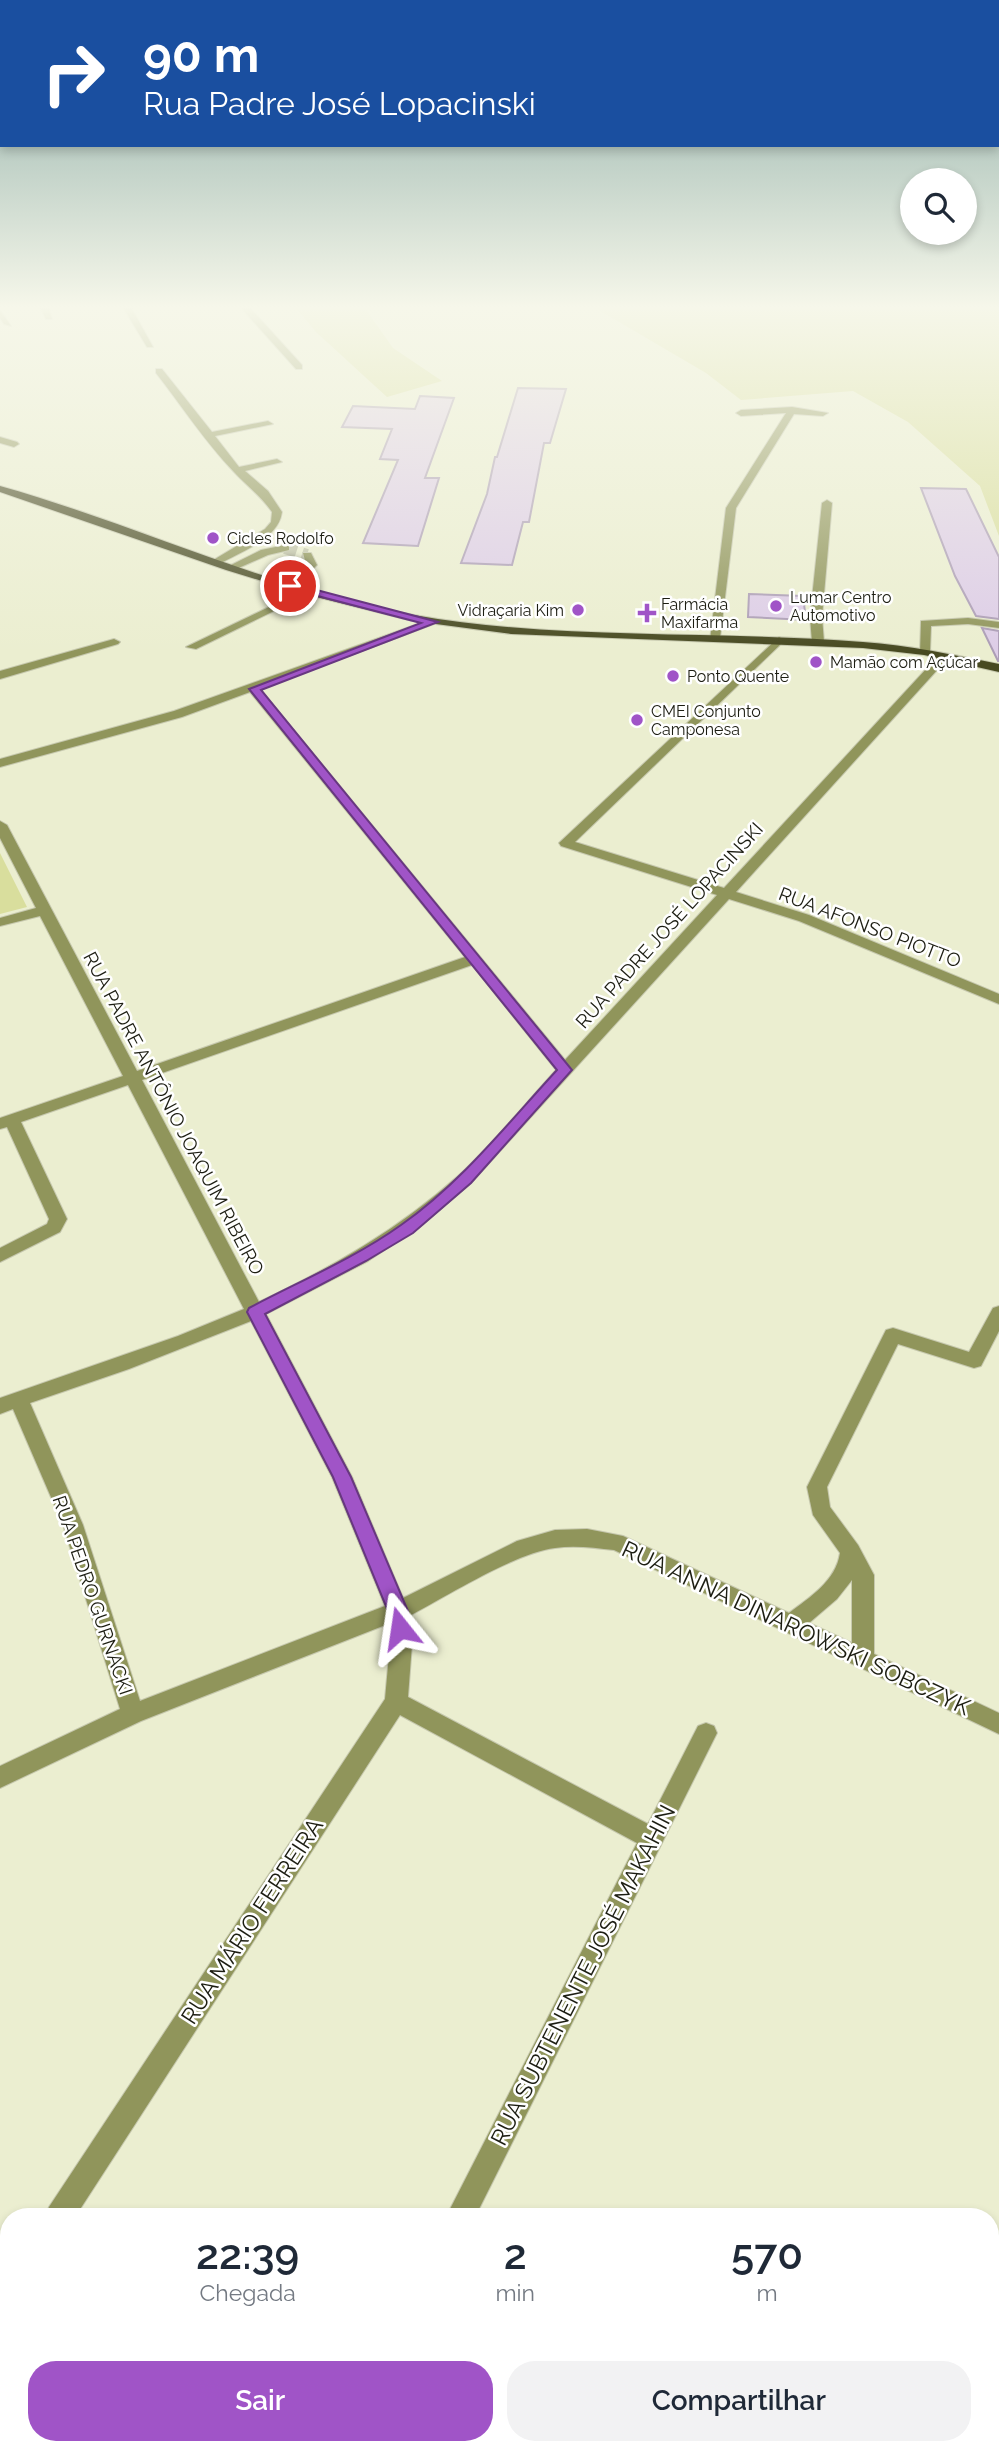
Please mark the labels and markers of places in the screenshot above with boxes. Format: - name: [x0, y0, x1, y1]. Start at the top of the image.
- place label: Cicles Rodolfo: [227, 529, 334, 548]
- marker: Cicles Rodolfo: [205, 530, 221, 546]
- pin: [260, 556, 320, 616]
- place label: Lumar Centro Automotivo: [790, 588, 891, 625]
- place label: Farmácia Maxifarma: [661, 595, 738, 632]
- marker: Lumar Centro Automotivo: [768, 598, 784, 614]
- place label: Vidraçaria Kim: [458, 601, 564, 620]
- marker: Vidraçaria Kim: [570, 602, 586, 618]
- marker: Farmácia Maxifarma: [639, 605, 655, 621]
- place label: Mamão com Açúcar: [830, 653, 979, 672]
- marker: Mamão com Açúcar: [808, 654, 824, 670]
- place label: Ponto Quente: [687, 667, 789, 686]
- marker: Ponto Quente: [665, 668, 681, 684]
- place label: CMEI Conjunto Camponesa: [651, 702, 761, 739]
- marker: CMEI Conjunto Camponesa: [629, 712, 645, 728]

